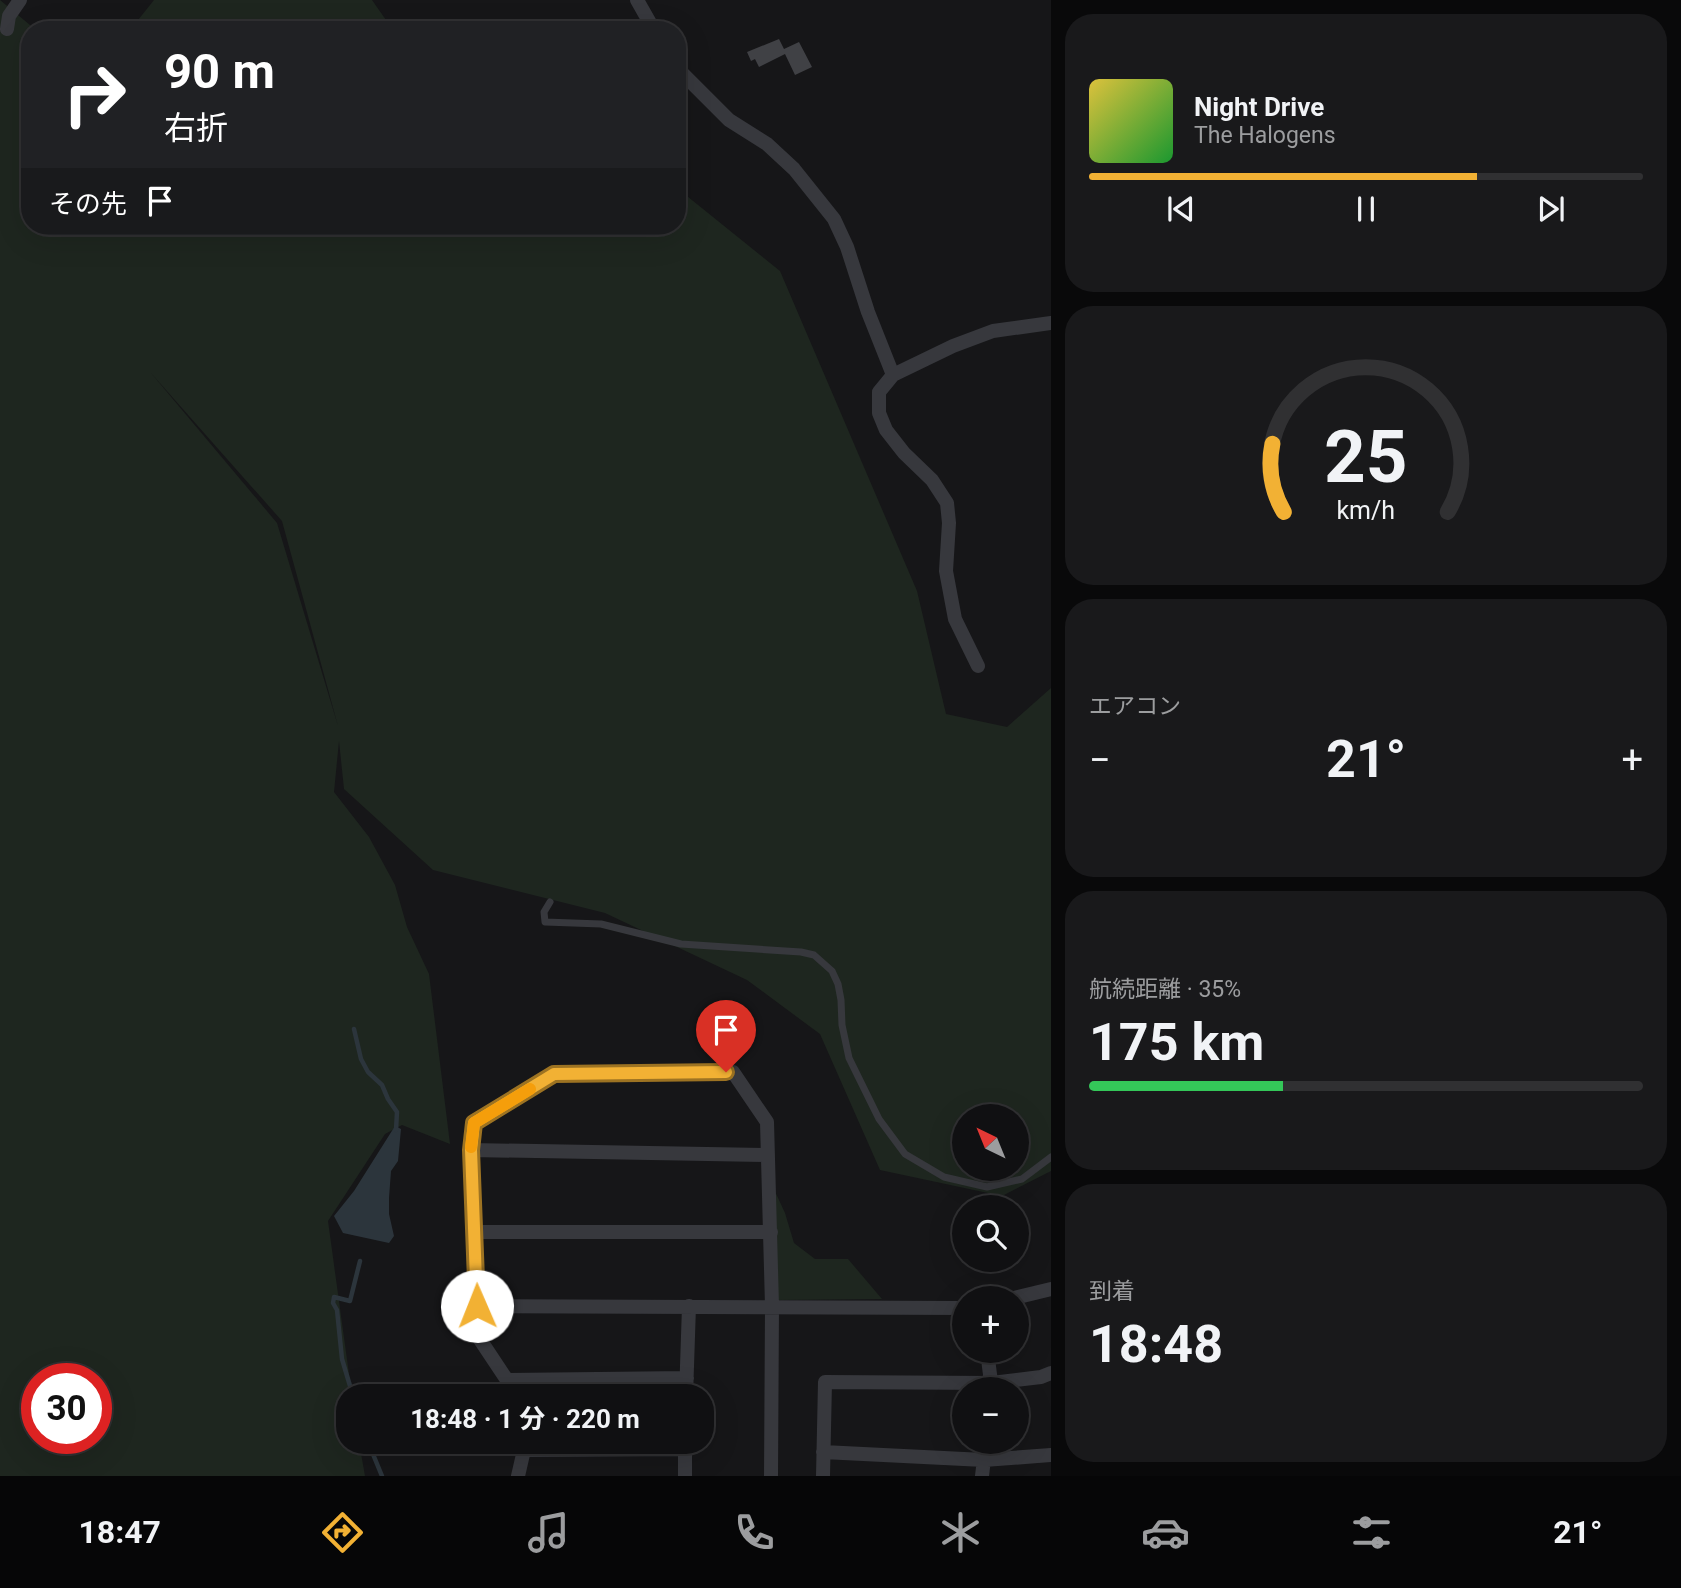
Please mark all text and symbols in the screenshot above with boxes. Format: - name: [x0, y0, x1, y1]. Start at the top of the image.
- text: 90 m: [164, 43, 275, 100]
- icon: right: [49, 49, 140, 140]
- text: Night Drive: [1194, 92, 1324, 122]
- text: 右折: [164, 109, 228, 147]
- text: The Halogens: [1194, 122, 1336, 149]
- icon: arrive: [141, 182, 179, 220]
- text: その先: [49, 189, 127, 219]
- icon: previous: [1162, 190, 1200, 228]
- icon: pause: [1347, 190, 1385, 228]
- icon: next: [1532, 190, 1570, 228]
- text: 25: [1324, 414, 1408, 500]
- text: km/h: [1337, 495, 1395, 524]
- text: エアコン: [1089, 693, 1181, 720]
- text: 21°: [1326, 729, 1406, 790]
- text: −: [1089, 738, 1111, 782]
- text: +: [1621, 738, 1643, 782]
- text: 航続距離 · 35%: [1089, 976, 1241, 1003]
- pin: [696, 1000, 756, 1072]
- icon: arrive: [707, 1011, 745, 1049]
- text: 175 km: [1089, 1012, 1264, 1073]
- north arrow: [952, 1104, 1029, 1181]
- map controls: [952, 1104, 1029, 1454]
- button: search: [952, 1195, 1029, 1272]
- position arrow: [440, 1269, 514, 1343]
- text: 到着: [1089, 1278, 1135, 1305]
- button: +: [952, 1286, 1029, 1363]
- text: 18:48: [1089, 1314, 1223, 1375]
- speed limit sign: 30: [21, 1363, 112, 1454]
- button: −: [952, 1377, 1029, 1454]
- text: 18:48 · 1 分 · 220 m: [410, 1404, 640, 1434]
- icon: directions: [318, 1508, 367, 1557]
- icon: music: [524, 1508, 573, 1557]
- icon: phone: [730, 1508, 779, 1557]
- icon: climate: [936, 1508, 985, 1557]
- icon: car: [1141, 1508, 1190, 1557]
- icon: filters: [1347, 1508, 1396, 1557]
- text: 18:47: [78, 1513, 161, 1551]
- text: 21°: [1553, 1513, 1602, 1551]

